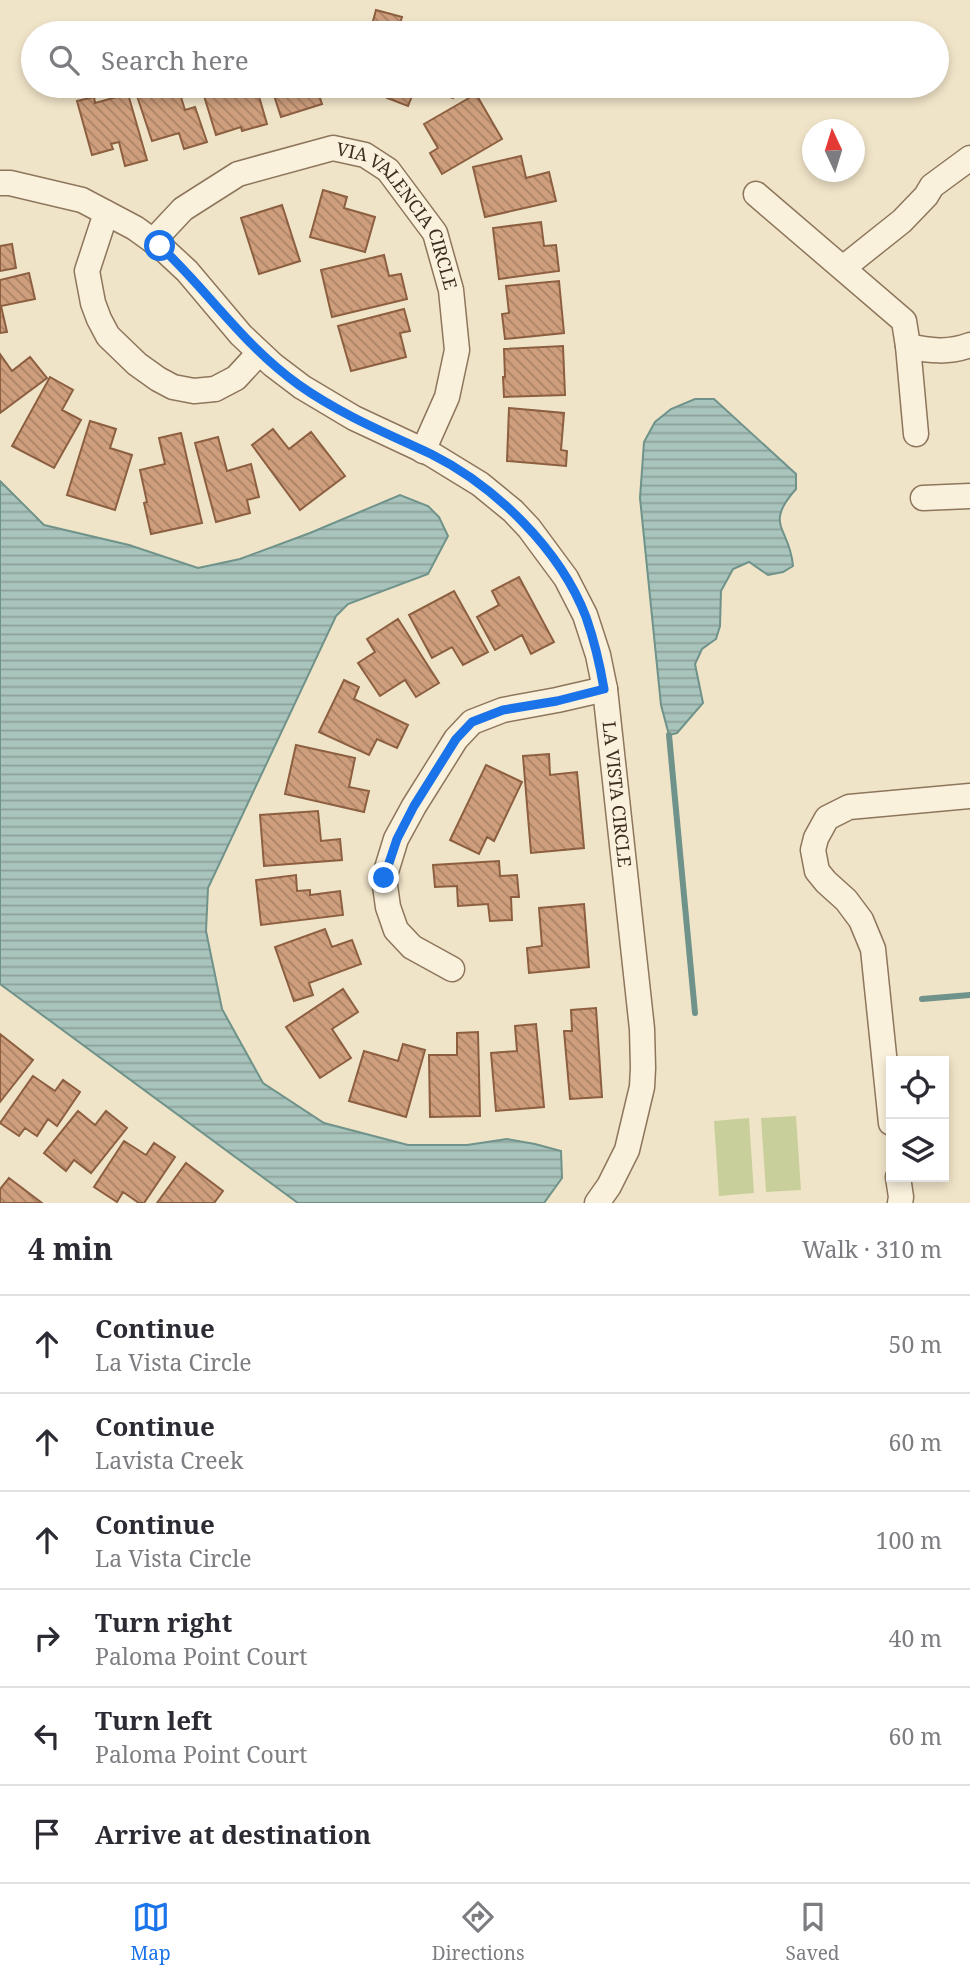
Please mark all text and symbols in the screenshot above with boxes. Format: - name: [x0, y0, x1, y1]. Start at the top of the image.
- search box: [21, 21, 949, 98]
- icon: search: [45, 41, 83, 79]
- text: Search here: [101, 42, 249, 78]
- north arrow: [802, 119, 865, 182]
- street label: VIA VALENCIA CIRCLE: [334, 136, 463, 292]
- route start: [144, 230, 175, 261]
- street label: LA VISTA CIRCLE: [598, 720, 637, 868]
- route end: [368, 862, 399, 893]
- map controls: [886, 1056, 949, 1182]
- button: locate: [886, 1056, 949, 1119]
- button: layers: [886, 1119, 949, 1182]
- text: 4 min: [28, 1228, 113, 1269]
- text: Walk · 310 m: [802, 1233, 942, 1265]
- text: Continue: [95, 1310, 215, 1346]
- icon: ahead: [28, 1325, 66, 1363]
- text: 50 m: [889, 1328, 942, 1360]
- text: La Vista Circle: [95, 1346, 252, 1378]
- text: Continue: [95, 1408, 215, 1444]
- icon: ahead: [28, 1423, 66, 1461]
- text: 60 m: [889, 1426, 942, 1458]
- text: Lavista Creek: [95, 1444, 243, 1476]
- text: Continue: [95, 1506, 215, 1542]
- icon: ahead: [28, 1521, 66, 1559]
- text: 100 m: [876, 1524, 942, 1556]
- text: La Vista Circle: [95, 1542, 252, 1574]
- text: Turn right: [95, 1604, 232, 1640]
- icon: right: [28, 1619, 66, 1657]
- text: 40 m: [889, 1622, 942, 1654]
- text: Paloma Point Court: [95, 1640, 307, 1672]
- text: Turn left: [95, 1702, 212, 1738]
- icon: left: [28, 1717, 66, 1755]
- text: 60 m: [889, 1720, 942, 1752]
- text: Paloma Point Court: [95, 1738, 307, 1770]
- icon: arrive: [28, 1815, 66, 1853]
- text: Arrive at destination: [95, 1816, 371, 1852]
- tab: Map: [131, 1898, 171, 1966]
- tab: Directions: [432, 1898, 525, 1966]
- tab: Saved: [786, 1898, 839, 1966]

